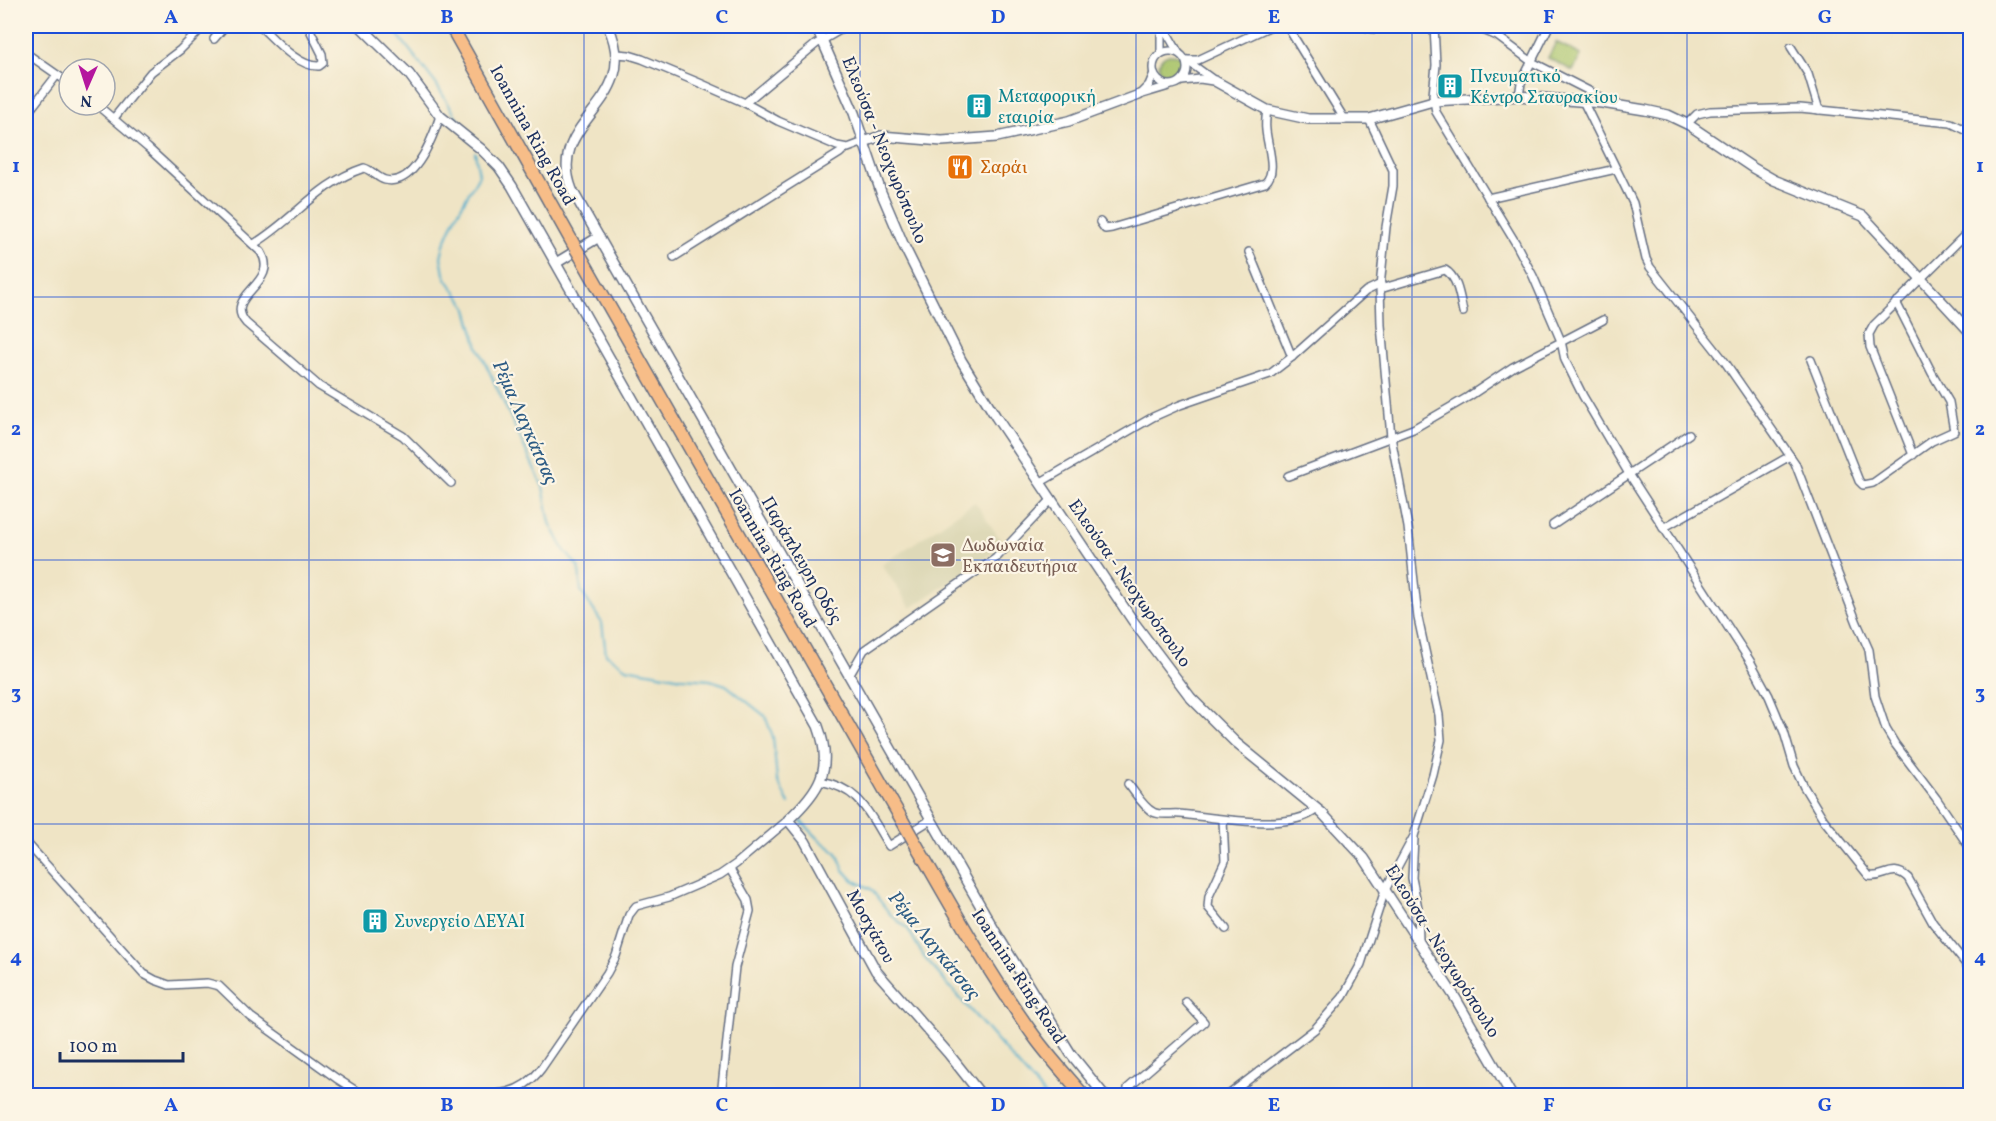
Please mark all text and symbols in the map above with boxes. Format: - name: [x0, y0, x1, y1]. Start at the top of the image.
- text: A: [164, 4, 178, 32]
- text: B: [440, 4, 454, 32]
- text: C: [716, 4, 729, 32]
- text: D: [991, 4, 1005, 32]
- text: E: [1268, 4, 1280, 32]
- text: F: [1543, 4, 1555, 32]
- text: G: [1818, 4, 1832, 32]
- street label: Ελεούσα - Νεοχωρόπουλο: [835, 53, 933, 248]
- north arrow: [57, 57, 117, 117]
- street label: Ioannina Ring Road: [483, 61, 581, 210]
- place label: Πνευματικό Κέντρο Σταυρακίου: [1470, 65, 1618, 111]
- building icon: Πνευματικό Κέντρο Σταυρακίου: [1435, 71, 1465, 101]
- place label: Μεταφορική εταιρία: [998, 85, 1097, 131]
- text: N: [80, 89, 93, 111]
- building icon: Μεταφορική εταιρία: [964, 91, 994, 121]
- restaurant icon: Σαράι: [945, 152, 975, 182]
- text: 1: [12, 153, 20, 181]
- text: 1: [1976, 153, 1984, 181]
- place label: Σαράι: [980, 156, 1028, 181]
- water label: Ρέμα Λαγκάτσας: [484, 356, 564, 490]
- text: 2: [11, 416, 21, 444]
- text: 2: [1975, 416, 1985, 444]
- street label: Ioannina Ring Road: [722, 484, 822, 633]
- street label: Παράπλευρη Οδός: [754, 492, 847, 629]
- street label: Ελεούσα - Νεοχωρόπουλο: [1061, 495, 1196, 673]
- place label: Δωδωναία Εκπαιδευτήρια: [962, 534, 1078, 580]
- school or university icon: Δωδωναία Εκπαιδευτήρια: [928, 540, 958, 570]
- text: 3: [11, 680, 21, 708]
- text: 3: [1975, 680, 1985, 708]
- street label: Ελεούσα - Νεοχωρόπουλο: [1378, 860, 1505, 1043]
- street label: Μοσχάτου: [839, 885, 900, 968]
- water label: Ρέμα Λαγκάτσας: [881, 886, 986, 1007]
- street label: Ioannina Ring Road: [964, 904, 1071, 1049]
- building icon: Συνεργείο ΔΕΥΑΙ: [360, 906, 390, 936]
- place label: Συνεργείο ΔΕΥΑΙ: [394, 910, 525, 935]
- text: 4: [10, 944, 22, 972]
- text: 4: [1974, 944, 1986, 972]
- scale bar: [60, 1025, 183, 1063]
- text: 100 m: [69, 1035, 118, 1060]
- text: A: [164, 1092, 178, 1120]
- text: B: [440, 1092, 454, 1120]
- text: C: [716, 1092, 729, 1120]
- text: D: [991, 1092, 1005, 1120]
- text: E: [1268, 1092, 1280, 1120]
- text: F: [1543, 1092, 1555, 1120]
- text: G: [1818, 1092, 1832, 1120]

